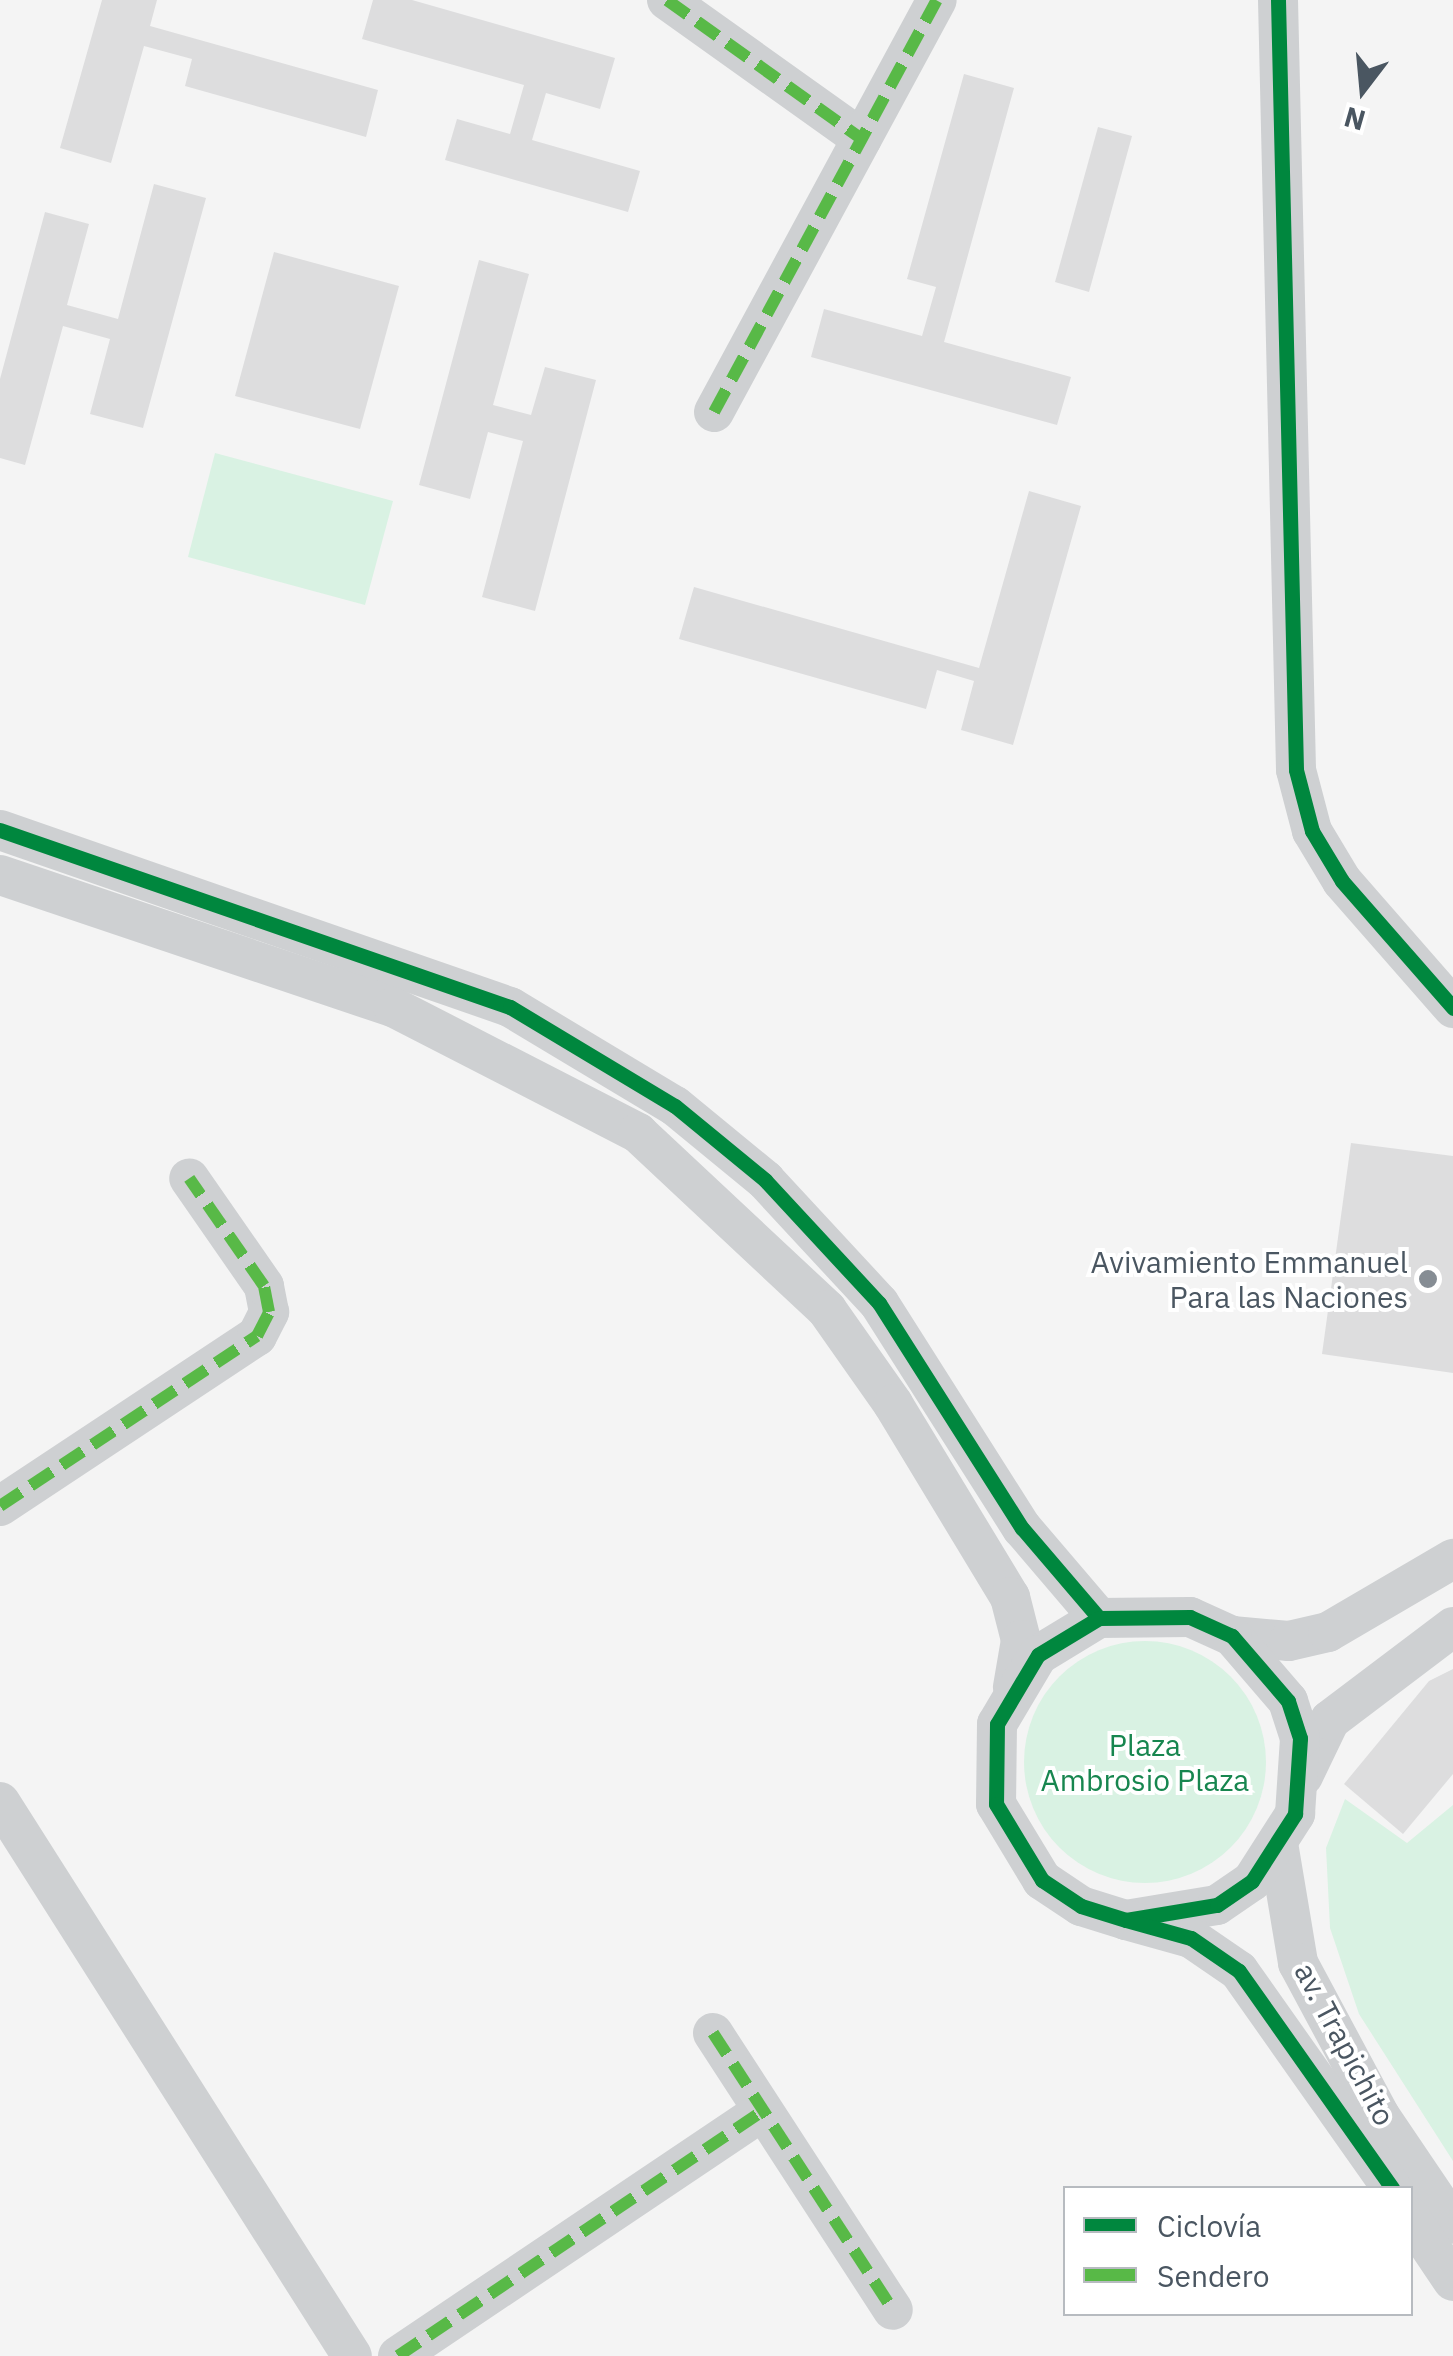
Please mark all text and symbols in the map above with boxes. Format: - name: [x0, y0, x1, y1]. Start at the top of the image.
- north arrow: [1313, 40, 1413, 140]
- text: N: [1340, 99, 1369, 140]
- place label: Avivamiento Emmanuel Para las Naciones: [1091, 1244, 1408, 1314]
- marker: Avivamiento Emmanuel Para las Naciones: [1417, 1268, 1439, 1290]
- park label: Plaza Ambrosio Plaza: [1041, 1727, 1249, 1798]
- street label: av. Trapichito: [1287, 1957, 1403, 2131]
- legend: [1063, 2186, 1413, 2316]
- text: Ciclovía: [1157, 2206, 1261, 2245]
- text: Sendero: [1157, 2256, 1269, 2295]

